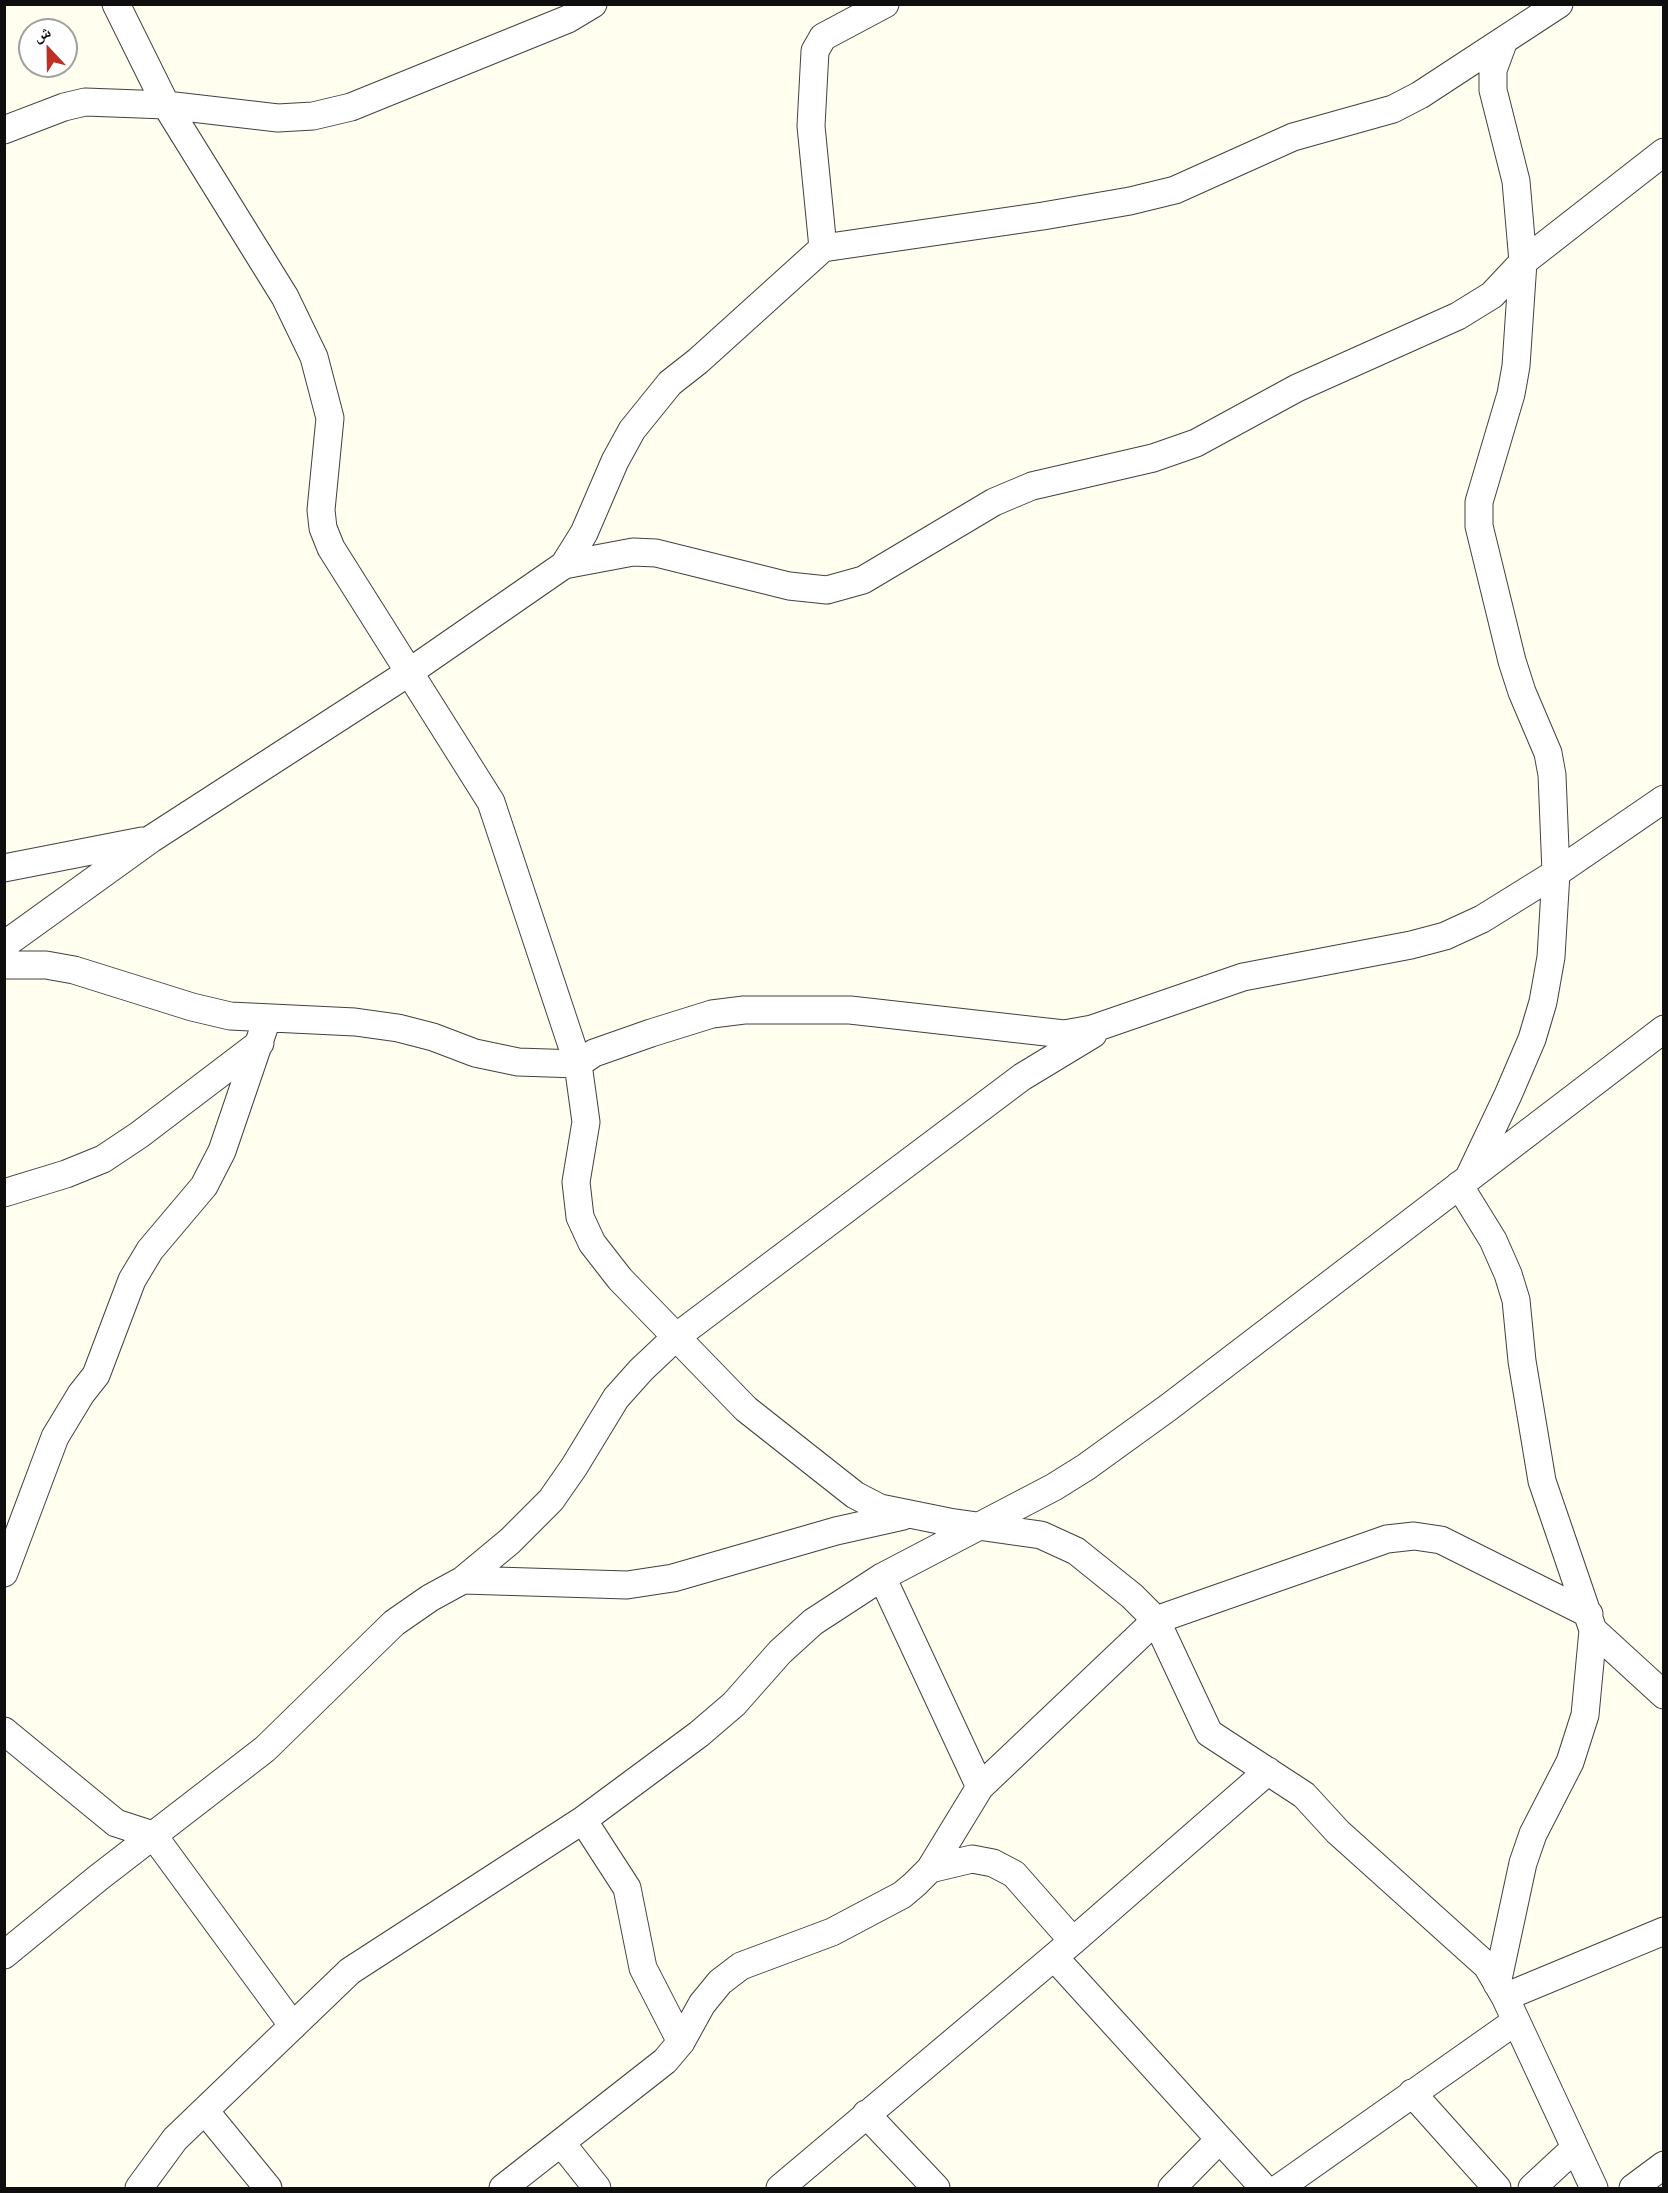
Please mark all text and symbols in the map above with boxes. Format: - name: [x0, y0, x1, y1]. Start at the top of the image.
- north arrow: [18, 18, 78, 78]
- text: ش: [30, 21, 54, 46]

